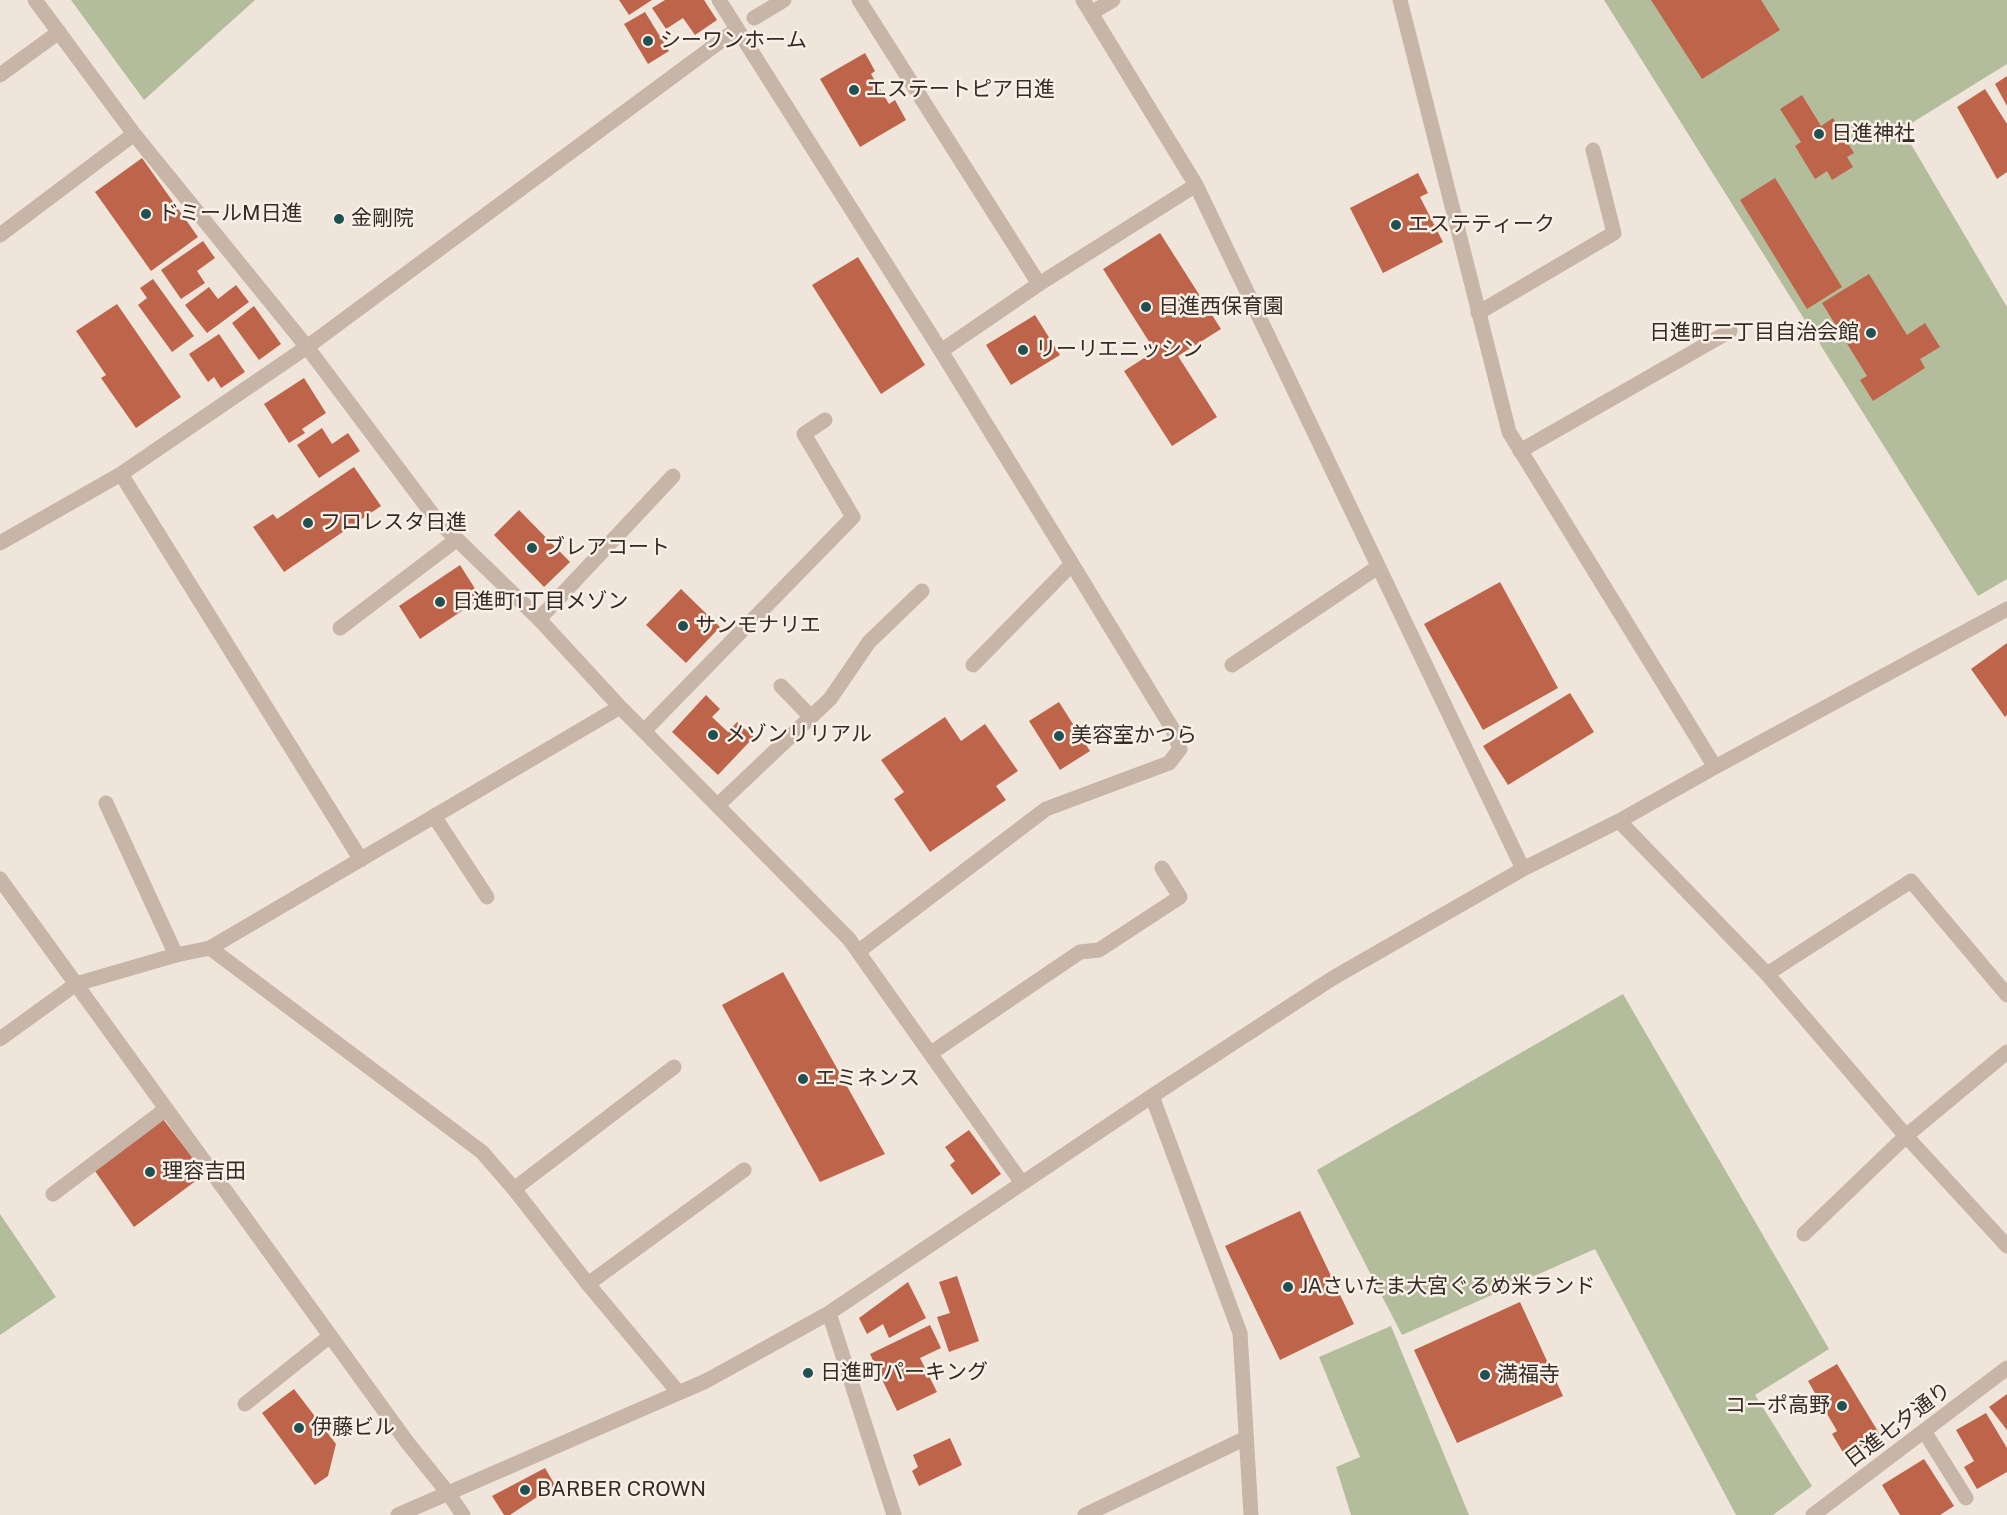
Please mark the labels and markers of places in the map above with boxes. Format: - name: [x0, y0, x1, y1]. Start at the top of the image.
- place label: シーワンホーム: [660, 28, 807, 54]
- marker: シーワンホーム: [641, 34, 655, 48]
- place label: エステートピア日進: [866, 77, 1055, 103]
- marker: エステートピア日進: [847, 83, 861, 97]
- place label: 日進神社: [1831, 121, 1915, 147]
- marker: 日進神社: [1812, 127, 1826, 141]
- place label: ドミールM日進: [158, 201, 303, 227]
- place label: 金剛院: [351, 206, 414, 232]
- marker: ドミールM日進: [139, 207, 153, 221]
- marker: 金剛院: [332, 212, 346, 226]
- place label: エステティーク: [1408, 212, 1555, 238]
- marker: エステティーク: [1389, 218, 1403, 232]
- place label: 日進西保育園: [1158, 294, 1284, 320]
- marker: 日進西保育園: [1139, 300, 1153, 314]
- place label: 日進町二丁目自治会館: [1649, 320, 1859, 346]
- marker: 日進町二丁目自治会館: [1864, 326, 1878, 340]
- place label: リーリエニッシン: [1035, 337, 1203, 363]
- marker: リーリエニッシン: [1016, 343, 1030, 357]
- place label: フロレスタ日進: [320, 510, 467, 536]
- marker: フロレスタ日進: [301, 516, 315, 530]
- place label: ブレアコート: [544, 535, 670, 561]
- marker: ブレアコート: [525, 541, 539, 555]
- place label: 日進町1丁目メゾン: [452, 589, 629, 615]
- marker: 日進町1丁目メゾン: [433, 595, 447, 609]
- place label: サンモナリエ: [695, 613, 821, 639]
- marker: サンモナリエ: [676, 619, 690, 633]
- place label: メゾンリリアル: [725, 722, 872, 748]
- place label: 美容室かつら: [1071, 723, 1197, 749]
- marker: メゾンリリアル: [706, 728, 720, 742]
- marker: 美容室かつら: [1052, 729, 1066, 743]
- place label: エミネンス: [815, 1066, 920, 1092]
- marker: エミネンス: [796, 1072, 810, 1086]
- place label: 理容吉田: [162, 1159, 246, 1185]
- marker: 理容吉田: [143, 1165, 157, 1179]
- place label: JAさいたま大宮ぐるめ米ランド: [1300, 1274, 1595, 1300]
- marker: JAさいたま大宮ぐるめ米ランド: [1281, 1280, 1295, 1294]
- place label: 日進町パーキング: [820, 1360, 988, 1386]
- place label: 満福寺: [1497, 1362, 1560, 1388]
- marker: 日進町パーキング: [801, 1366, 815, 1380]
- marker: 満福寺: [1478, 1368, 1492, 1382]
- place label: コーポ高野: [1725, 1393, 1830, 1419]
- marker: コーポ高野: [1835, 1399, 1849, 1413]
- place label: 伊藤ビル: [311, 1415, 395, 1441]
- marker: 伊藤ビル: [292, 1421, 306, 1435]
- place label: BARBER CROWN: [537, 1477, 706, 1503]
- marker: BARBER CROWN: [518, 1483, 532, 1497]

